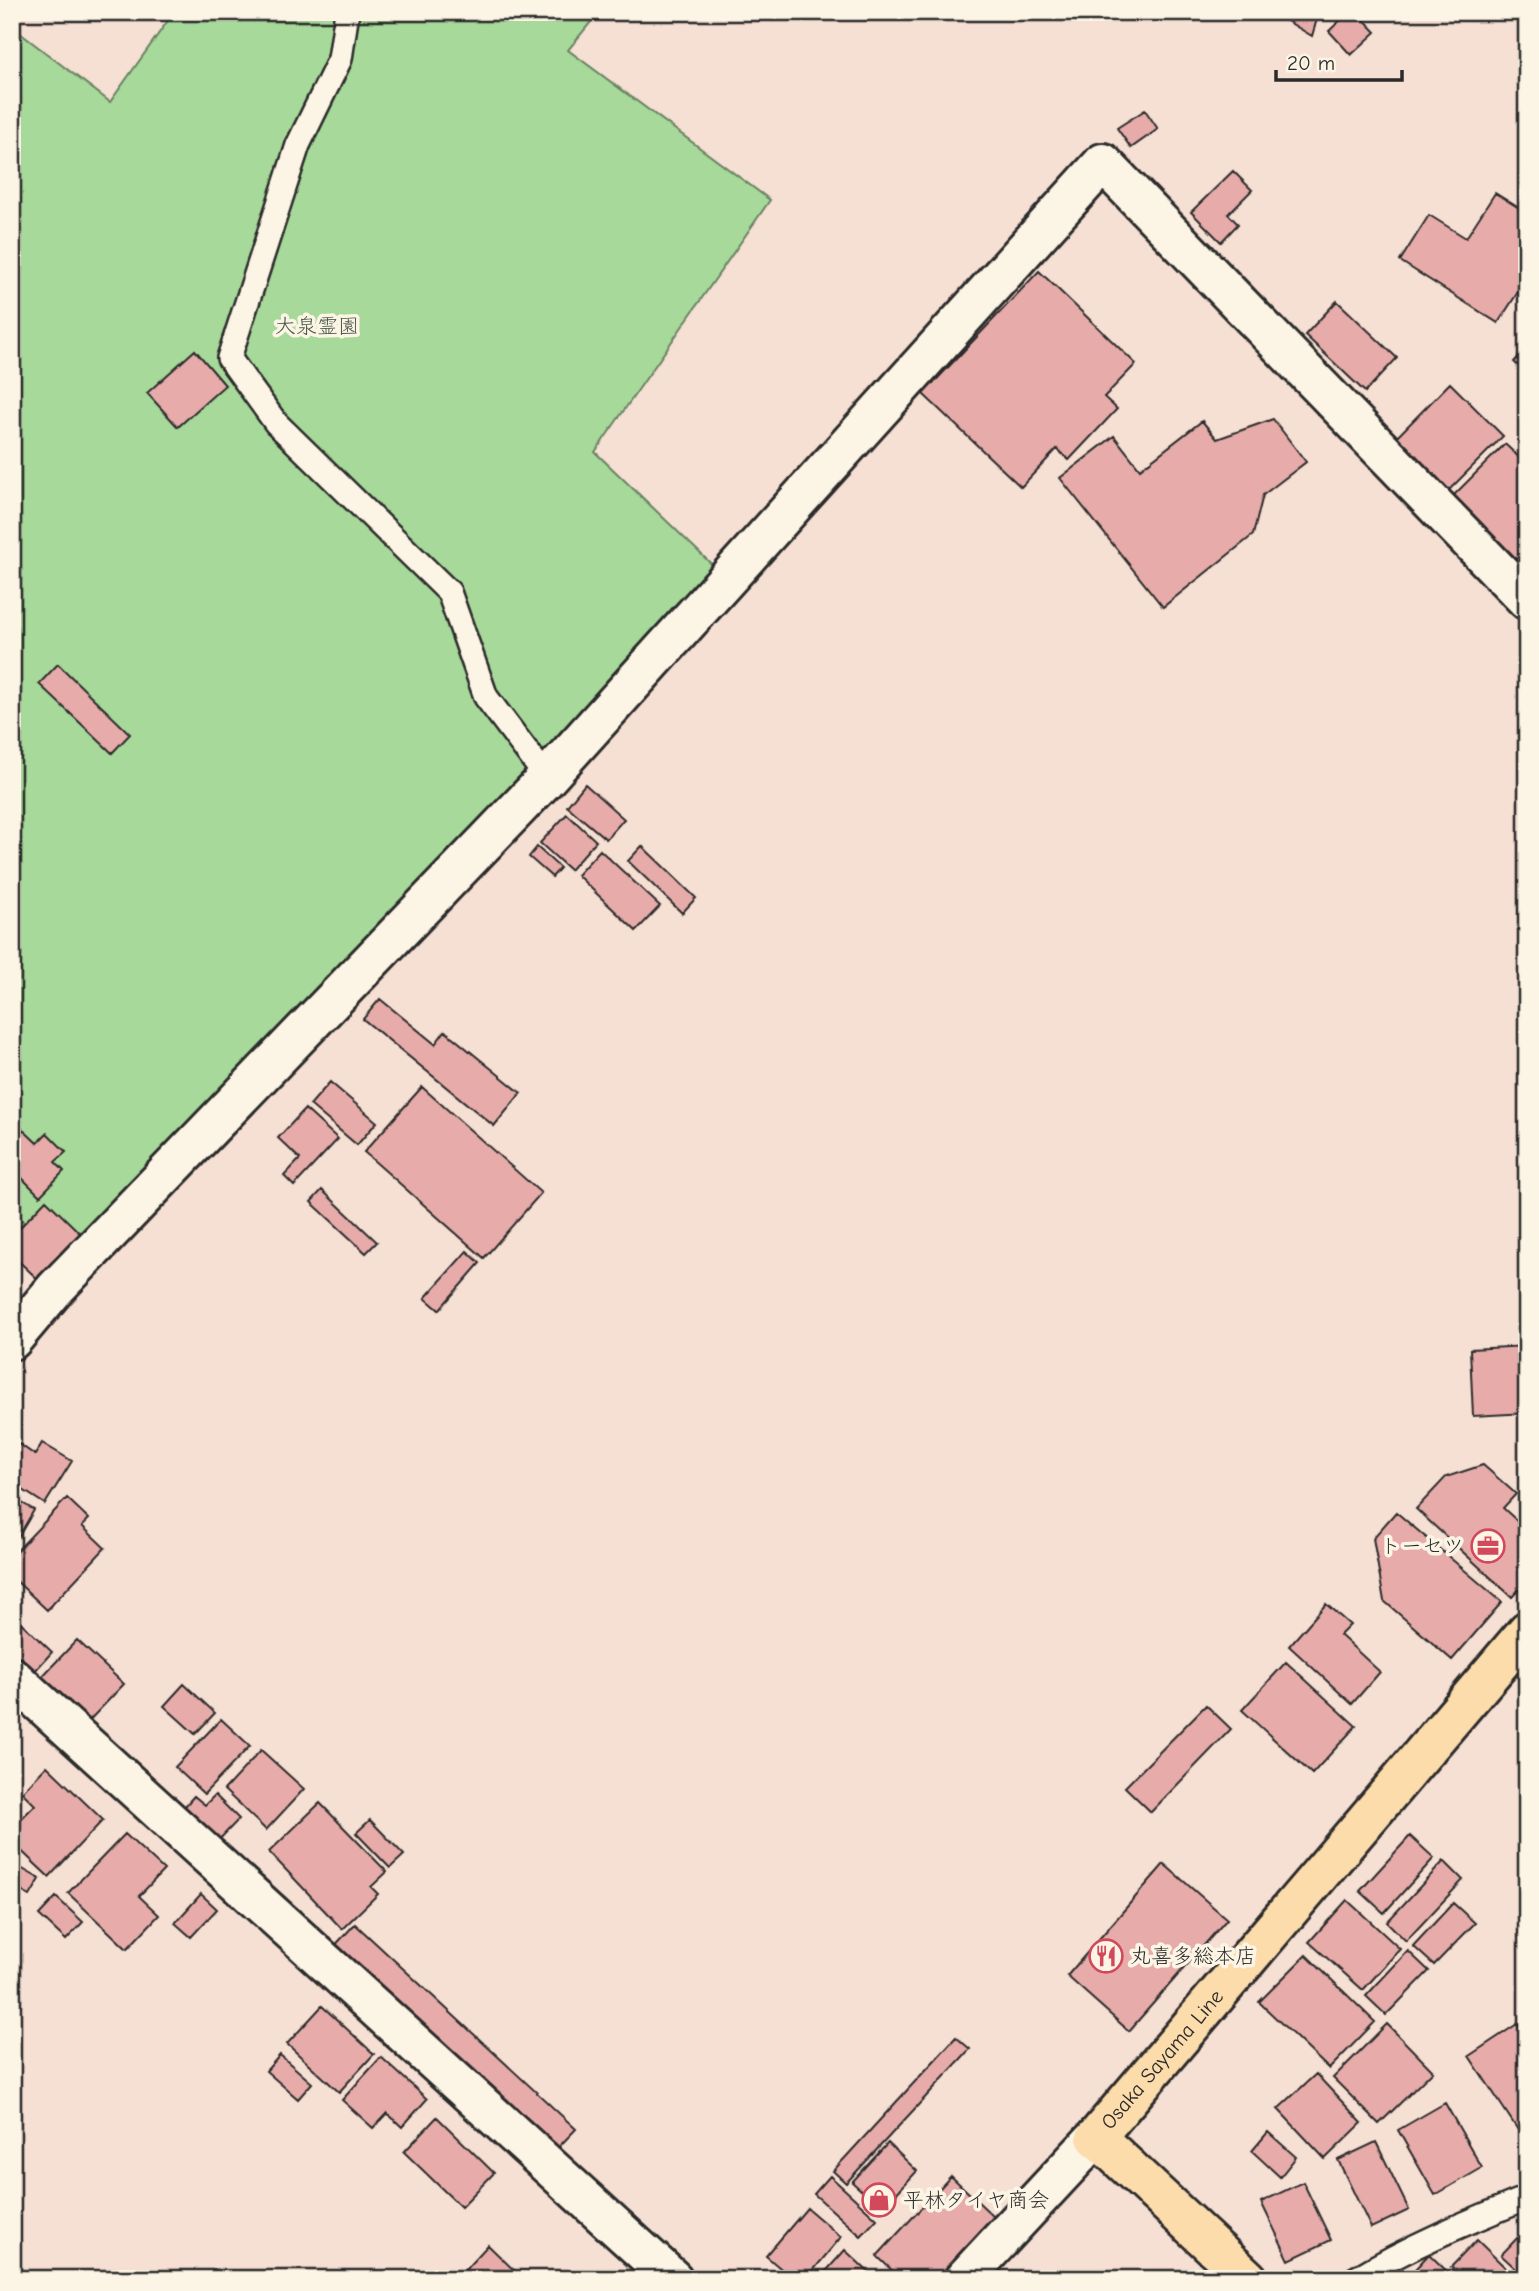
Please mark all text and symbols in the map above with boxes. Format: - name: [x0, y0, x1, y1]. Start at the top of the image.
- scale bar: [1276, 38, 1402, 82]
- text: 20 m: [1287, 51, 1335, 75]
- park label: 大泉霊園: [275, 314, 359, 338]
- office icon: トーセツ: [1469, 1527, 1507, 1565]
- place label: トーセツ: [1380, 1534, 1464, 1558]
- restaurant icon: 丸喜多総本店: [1087, 1937, 1125, 1975]
- place label: 丸喜多総本店: [1130, 1944, 1256, 1968]
- street label: Osaka Sayama Line: [1096, 1985, 1228, 2134]
- shop icon: 平林タイヤ商会: [860, 2181, 898, 2219]
- place label: 平林タイヤ商会: [903, 2188, 1049, 2212]

